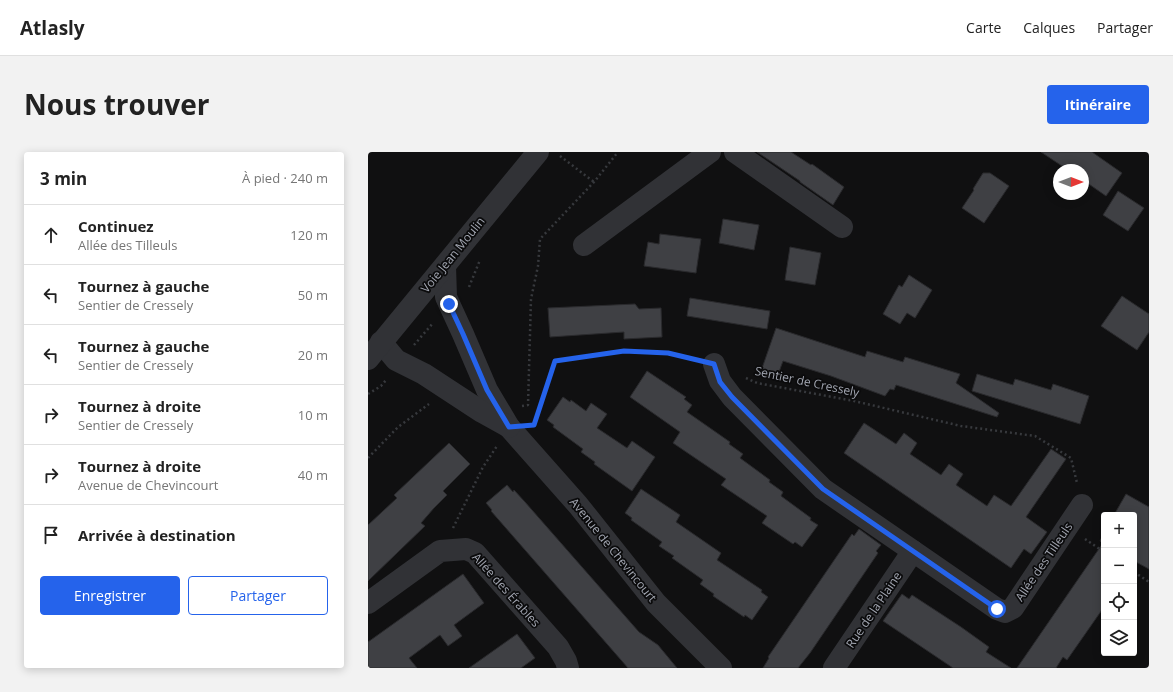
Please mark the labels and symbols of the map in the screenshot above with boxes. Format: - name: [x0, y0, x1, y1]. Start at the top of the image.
- north arrow: [1053, 164, 1089, 200]
- street label: Voie Jean Moulin: [417, 213, 489, 296]
- route end: [440, 295, 458, 313]
- street label: Sentier de Cressely: [753, 362, 862, 401]
- street label: Avenue de Chevincourt: [566, 494, 661, 605]
- street label: Allée des Tilleuls: [1011, 519, 1076, 604]
- street label: Allée des Érables: [469, 549, 544, 631]
- street label: Rue de la Plaine: [842, 568, 906, 651]
- route start: [988, 600, 1006, 618]

